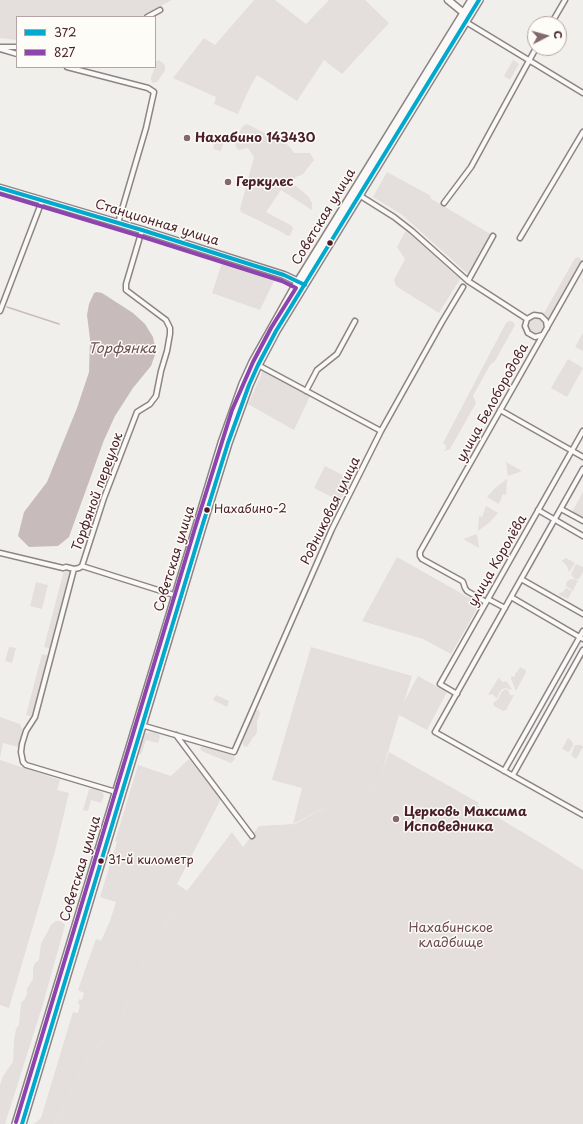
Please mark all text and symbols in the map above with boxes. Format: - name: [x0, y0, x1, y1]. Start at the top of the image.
- legend: [16, 16, 156, 68]
- north arrow: [527, 16, 567, 56]
- text: 372: [54, 23, 77, 41]
- text: С: [550, 30, 567, 40]
- text: 827: [54, 43, 75, 61]
- place label: Нахабино 143430: [195, 130, 315, 146]
- marker: Нахабино 143430: [182, 133, 192, 143]
- street label: Советская улица: [289, 166, 359, 268]
- place label: Геркулес: [236, 174, 293, 190]
- marker: Геркулес: [223, 177, 233, 187]
- street label: Станционная улица: [93, 197, 221, 249]
- unlabelled marker: [325, 238, 335, 248]
- water label: Торфянка: [88, 341, 156, 357]
- street label: улица Белобородова: [454, 341, 532, 465]
- street label: Торфяной переулок: [69, 431, 127, 553]
- street label: Родниковая улица: [298, 454, 364, 568]
- place label: Нахабино-2: [214, 503, 287, 517]
- street label: Советская улица: [151, 504, 199, 614]
- marker: Нахабино-2: [202, 505, 212, 515]
- street label: улица Королёва: [465, 512, 531, 610]
- place label: Церковь Максима Исповедника: [404, 804, 527, 835]
- street label: Советская улица: [57, 814, 105, 924]
- marker: Церковь Максима Исповедника: [391, 814, 401, 824]
- place label: 31-й километр: [108, 854, 194, 868]
- marker: 31-й километр: [96, 856, 106, 866]
- park label: Нахабинское кладбище: [409, 920, 493, 951]

